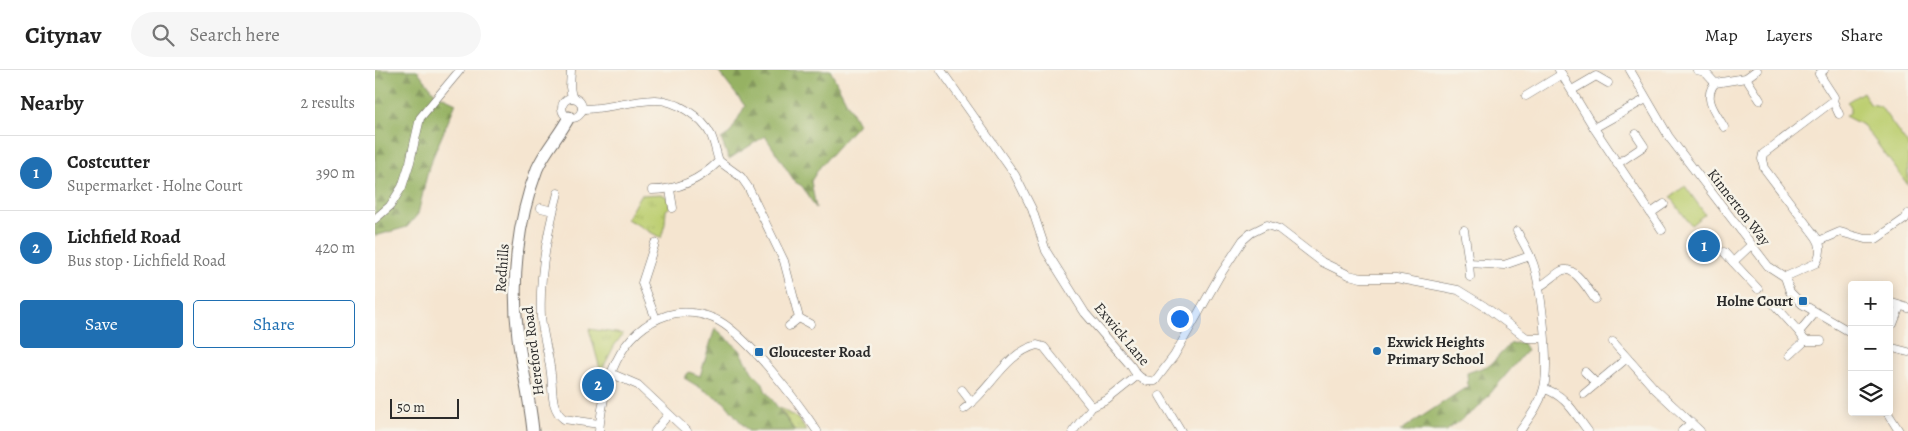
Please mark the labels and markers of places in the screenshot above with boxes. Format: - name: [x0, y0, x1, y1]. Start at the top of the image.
- pin: 1: [1688, 227, 1720, 265]
- place label: Holne Court: [1716, 291, 1793, 311]
- marker: Holne Court: [1797, 295, 1809, 307]
- place label: Exwick Heights Primary School: [1387, 332, 1485, 369]
- place label: Gloucester Road: [769, 342, 872, 362]
- marker: Exwick Heights Primary School: [1371, 345, 1383, 357]
- marker: Gloucester Road: [753, 346, 765, 358]
- pin: 2: [582, 366, 614, 404]

